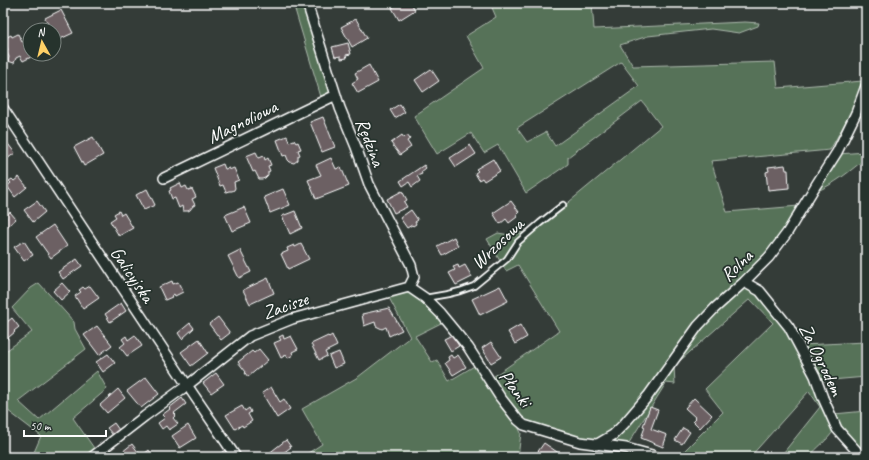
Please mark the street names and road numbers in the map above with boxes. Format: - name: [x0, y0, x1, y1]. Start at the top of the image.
- street label: Magnoliowa: [204, 94, 283, 149]
- street label: Rędzina: [350, 115, 391, 171]
- street label: Wrzosowa: [466, 211, 531, 275]
- street label: Galicyjska: [105, 242, 161, 309]
- street label: Rolna: [715, 244, 759, 287]
- street label: Zacisze: [259, 286, 313, 325]
- street label: Za Ogrodem: [793, 320, 850, 401]
- street label: Płanki: [493, 365, 538, 414]

